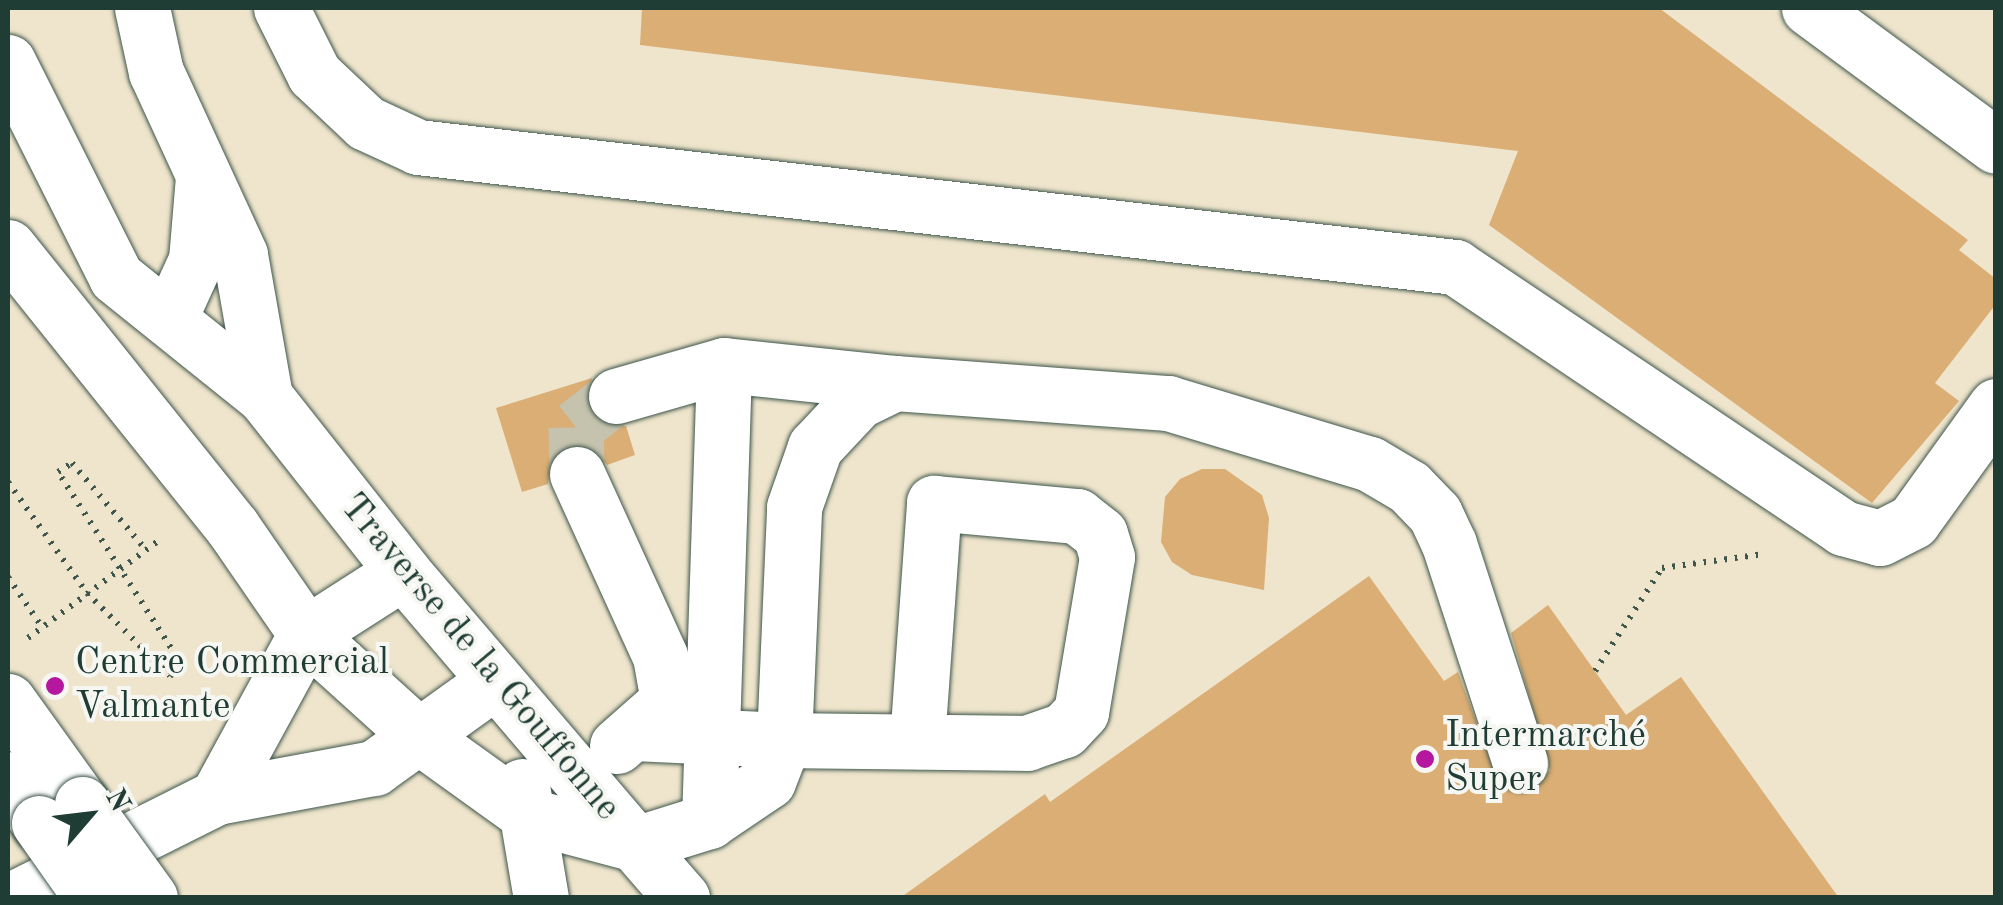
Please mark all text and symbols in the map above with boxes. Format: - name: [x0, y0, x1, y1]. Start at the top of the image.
- street label: Traverse de la Gouffonne: [329, 485, 629, 831]
- place label: Centre Commercial Valmante: [75, 641, 389, 731]
- marker: Centre Commercial Valmante: [44, 675, 66, 697]
- place label: Intermarché Super: [1445, 714, 1646, 804]
- marker: Intermarché Super: [1414, 748, 1436, 770]
- north arrow: [40, 765, 140, 865]
- text: N: [99, 785, 134, 817]

